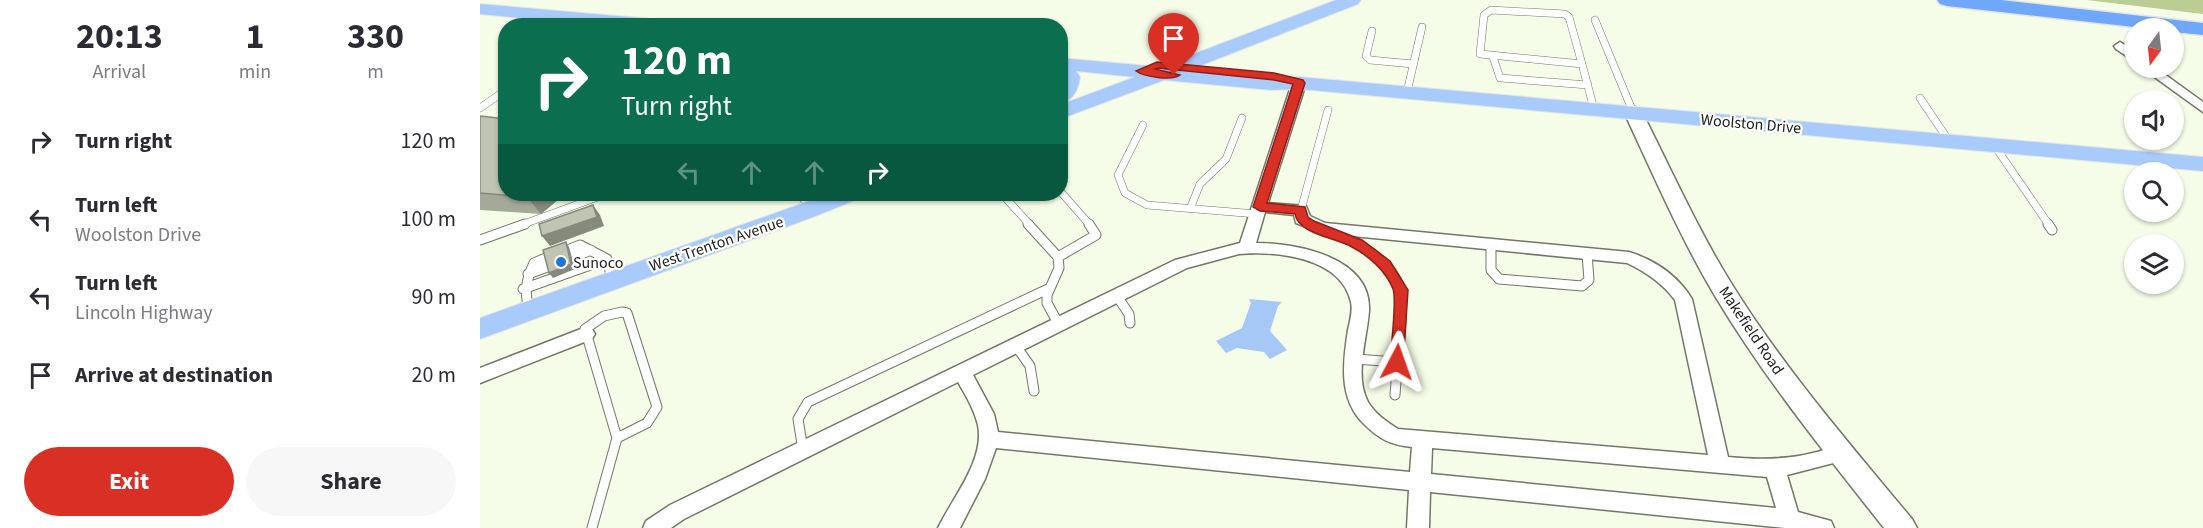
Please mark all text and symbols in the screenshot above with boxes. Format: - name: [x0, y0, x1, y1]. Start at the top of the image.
- text: 20:13: [76, 11, 163, 62]
- text: 1: [245, 11, 264, 62]
- text: 330: [347, 11, 404, 62]
- pin: [1148, 13, 1199, 75]
- north arrow: [2124, 18, 2184, 78]
- map controls: [2124, 18, 2184, 294]
- icon: arrive: [1157, 22, 1190, 55]
- text: 120 m: [621, 31, 732, 91]
- icon: right: [522, 42, 600, 120]
- text: Arrival: [92, 58, 146, 86]
- text: min: [239, 58, 271, 86]
- text: m: [367, 58, 384, 86]
- text: Turn right: [621, 87, 732, 126]
- button: sound: [2124, 90, 2184, 150]
- street label: Woolston Drive: [1700, 109, 1802, 139]
- icon: right: [24, 125, 57, 158]
- text: Turn right: [75, 125, 172, 157]
- text: 120 m: [401, 125, 456, 157]
- icon: left: [672, 156, 705, 189]
- icon: ahead: [735, 156, 768, 189]
- icon: ahead: [798, 156, 831, 189]
- icon: right: [861, 156, 894, 189]
- button: search: [2124, 162, 2184, 222]
- text: Turn left: [75, 189, 157, 221]
- icon: left: [24, 203, 57, 236]
- text: 100 m: [401, 203, 456, 235]
- street label: West Trenton Avenue: [646, 211, 786, 277]
- text: Woolston Drive: [75, 221, 201, 249]
- button: layers: [2124, 234, 2184, 294]
- place label: Sunoco: [573, 252, 623, 274]
- marker: Sunoco: [554, 255, 568, 269]
- text: Turn left: [75, 267, 157, 299]
- icon: left: [24, 281, 57, 314]
- text: 90 m: [411, 281, 456, 313]
- street label: Makefield Road: [1713, 282, 1789, 379]
- text: Lincoln Highway: [75, 299, 213, 327]
- position arrow: [1365, 330, 1429, 394]
- icon: arrive: [24, 359, 57, 392]
- text: Arrive at destination: [75, 359, 273, 391]
- text: 20 m: [411, 359, 456, 391]
- button: Exit: [24, 447, 234, 516]
- button: Share: [246, 447, 456, 516]

